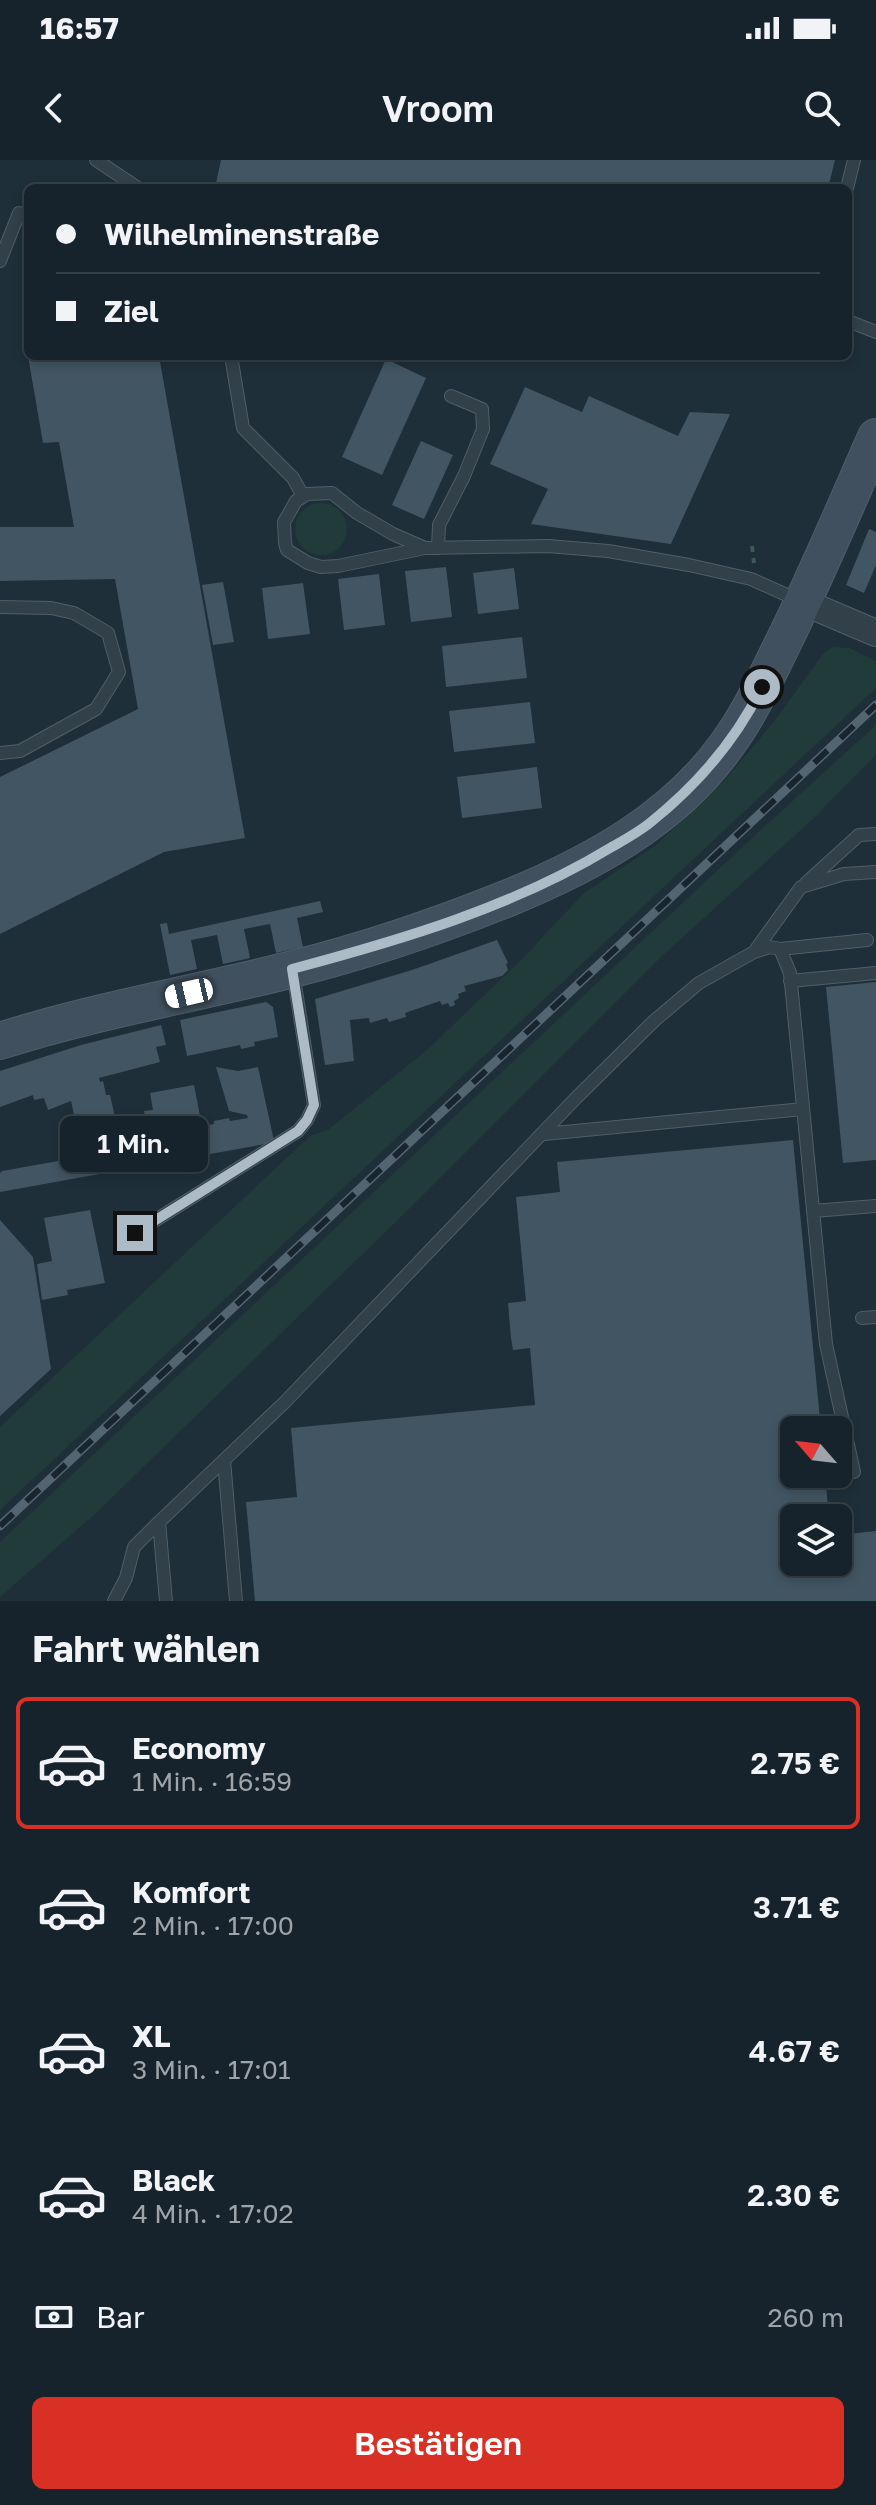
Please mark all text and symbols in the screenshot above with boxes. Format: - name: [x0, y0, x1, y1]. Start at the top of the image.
- text: 16:57: [40, 10, 119, 46]
- icon: back: [32, 86, 76, 130]
- icon: search: [800, 86, 844, 130]
- text: Vroom: [382, 87, 494, 130]
- text: Wilhelminenstraße: [104, 216, 380, 252]
- text: Ziel: [104, 293, 159, 329]
- route start: [744, 669, 780, 705]
- car: [163, 976, 215, 1010]
- callout: 1 Min.: [61, 1117, 209, 1173]
- text: 1 Min.: [97, 1128, 171, 1159]
- route end: [117, 1215, 153, 1251]
- north arrow: [780, 1416, 852, 1488]
- map controls: [780, 1416, 852, 1576]
- button: layers: [780, 1504, 852, 1576]
- text: Fahrt wählen: [32, 1627, 260, 1670]
- icon: car: [36, 1727, 108, 1799]
- text: Economy: [132, 1730, 266, 1766]
- text: 2.75 €: [750, 1745, 840, 1781]
- text: 1 Min. · 16:59: [132, 1766, 292, 1797]
- icon: car: [36, 1871, 108, 1943]
- text: Komfort: [132, 1874, 251, 1910]
- text: 3.71 €: [753, 1889, 840, 1925]
- text: 2 Min. · 17:00: [132, 1910, 294, 1941]
- icon: car: [36, 2015, 108, 2087]
- text: XL: [132, 2018, 171, 2054]
- text: 4.67 €: [749, 2033, 840, 2069]
- text: 3 Min. · 17:01: [132, 2054, 291, 2085]
- icon: car: [36, 2159, 108, 2231]
- text: Black: [132, 2162, 215, 2198]
- text: 2.30 €: [747, 2177, 840, 2213]
- text: 4 Min. · 17:02: [132, 2198, 294, 2229]
- icon: cash: [32, 2295, 76, 2339]
- text: Bar: [96, 2299, 145, 2335]
- text: 260 m: [768, 2302, 844, 2333]
- button: Bestätigen: [32, 2397, 844, 2489]

